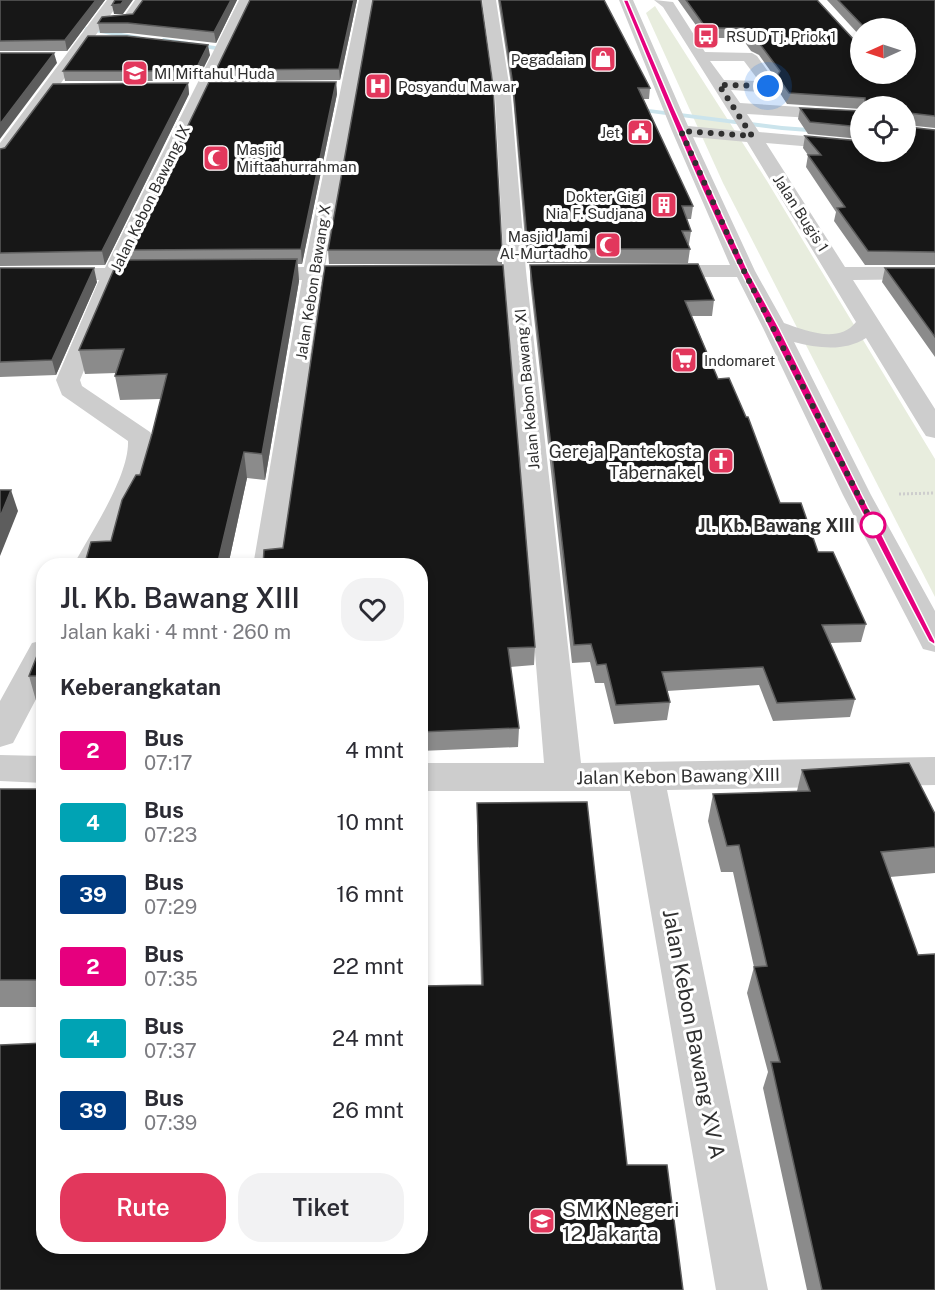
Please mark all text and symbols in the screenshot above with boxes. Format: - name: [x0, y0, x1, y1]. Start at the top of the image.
- north arrow: [850, 18, 916, 84]
- map controls: [850, 18, 916, 162]
- bus stop icon: RSUD Tj. Priok 1: [691, 21, 721, 51]
- place label: RSUD Tj. Priok 1: [726, 28, 836, 45]
- shop icon: Pegadaian: [588, 44, 618, 74]
- place label: Pegadaian: [511, 51, 584, 68]
- school or university icon: MI Miftahul Huda: [120, 58, 150, 88]
- place label: MI Miftahul Huda: [154, 65, 275, 82]
- hospital icon: Posyandu Mawar: [363, 71, 393, 101]
- your location: [753, 71, 783, 101]
- place label: Posyandu Mawar: [398, 78, 517, 95]
- button: locate: [850, 96, 916, 162]
- public building icon: Jet: [625, 117, 655, 147]
- street label: Jalan Kebon Bawang IX: [107, 122, 193, 274]
- place label: Jet: [600, 124, 620, 141]
- place label: Masjid Miftaahurrahman: [236, 141, 357, 175]
- mosque icon: Masjid Miftaahurrahman: [201, 143, 231, 173]
- street label: Jalan Bugis 1: [770, 171, 832, 255]
- place label: Dokter Gigi Nia F. Sudjana: [545, 188, 644, 222]
- building icon: Dokter Gigi Nia F. Sudjana: [649, 190, 679, 220]
- street label: Jalan Kebon Bawang X: [292, 203, 334, 361]
- place label: Masjid Jami Al-Murtadho: [499, 228, 588, 262]
- mosque icon: Masjid Jami Al-Murtadho: [593, 230, 623, 260]
- street label: Jalan Kebon Bawang XI: [512, 308, 542, 470]
- supermarket icon: Indomaret: [669, 345, 699, 375]
- place label: Indomaret: [704, 352, 775, 369]
- place label: Gereja Pantekosta Tabernakel: [549, 441, 702, 483]
- church icon: Gereja Pantekosta Tabernakel: [706, 446, 736, 476]
- marker: Jl. Kb. Bawang XIII: [860, 512, 886, 538]
- place label: Jl. Kb. Bawang XIII: [698, 515, 855, 536]
- button: heart: [341, 578, 404, 641]
- text: Jl. Kb. Bawang XIII: [60, 581, 300, 614]
- text: Jalan kaki · 4 mnt · 260 m: [60, 620, 291, 644]
- text: Keberangkatan: [60, 674, 221, 700]
- text: Bus: [144, 725, 184, 751]
- text: 4 mnt: [345, 737, 404, 763]
- text: 2: [86, 738, 100, 763]
- text: 07:17: [144, 751, 193, 775]
- street label: Jalan Kebon Bawang XIII: [576, 764, 780, 788]
- text: Bus: [144, 797, 184, 823]
- text: 10 mnt: [336, 809, 404, 835]
- text: 4: [86, 810, 100, 835]
- text: 07:23: [144, 823, 197, 847]
- text: Bus: [144, 869, 184, 895]
- text: 16 mnt: [336, 881, 404, 907]
- text: 39: [79, 882, 107, 907]
- text: 07:29: [144, 895, 197, 919]
- street label: Jalan Kebon Bawang XV A: [657, 907, 731, 1161]
- text: Bus: [144, 941, 184, 967]
- text: 22 mnt: [333, 953, 404, 979]
- text: 2: [86, 954, 100, 979]
- text: 07:35: [144, 967, 198, 991]
- text: Bus: [144, 1013, 184, 1039]
- text: 24 mnt: [332, 1025, 404, 1051]
- text: 4: [86, 1026, 100, 1051]
- text: 07:37: [144, 1039, 197, 1063]
- text: Bus: [144, 1085, 184, 1111]
- text: 26 mnt: [332, 1097, 404, 1123]
- text: 39: [79, 1098, 107, 1123]
- text: 07:39: [144, 1111, 197, 1135]
- button: Rute: [60, 1173, 226, 1242]
- button: Tiket: [238, 1173, 404, 1242]
- place label: SMK Negeri 12 Jakarta: [562, 1197, 680, 1246]
- school or university icon: SMK Negeri 12 Jakarta: [527, 1206, 557, 1236]

